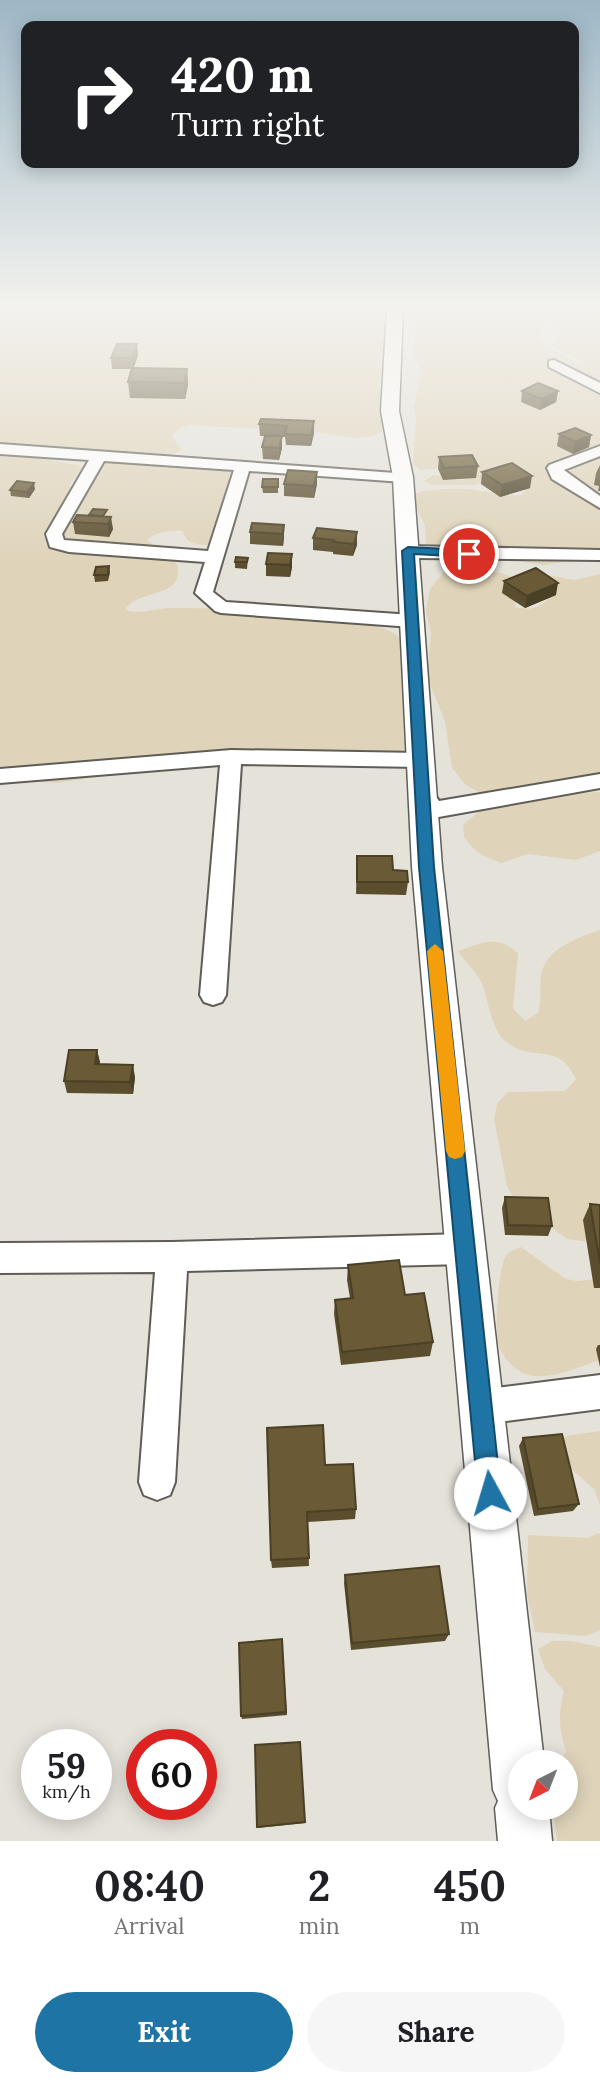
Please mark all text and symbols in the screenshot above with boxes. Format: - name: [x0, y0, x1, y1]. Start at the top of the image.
- text: 420 m: [171, 43, 313, 105]
- icon: right: [56, 49, 147, 140]
- text: Turn right: [171, 104, 324, 145]
- pin: [439, 524, 499, 584]
- icon: arrive: [450, 535, 488, 573]
- position arrow: [453, 1456, 527, 1530]
- speed limit sign: 60: [126, 1729, 217, 1820]
- text: 59: [47, 1743, 86, 1788]
- north arrow: [508, 1750, 578, 1820]
- map controls: [508, 1750, 578, 1820]
- text: km/h: [42, 1780, 91, 1803]
- text: 08:40: [94, 1859, 205, 1913]
- text: 2: [308, 1859, 330, 1913]
- text: 450: [434, 1859, 506, 1913]
- text: Arrival: [114, 1911, 185, 1940]
- text: min: [299, 1911, 340, 1940]
- text: m: [460, 1911, 480, 1940]
- button: Exit: [35, 1992, 293, 2072]
- button: Share: [307, 1992, 565, 2072]

